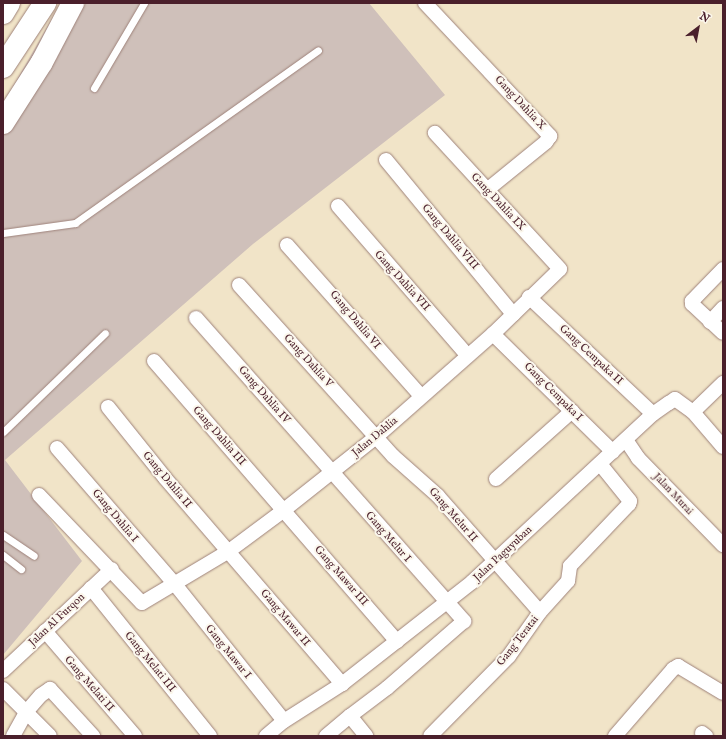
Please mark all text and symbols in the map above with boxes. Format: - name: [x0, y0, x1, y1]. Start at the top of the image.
- north arrow: [678, 8, 718, 48]
- text: N: [697, 9, 712, 26]
- street label: Gang Dahlia X: [492, 73, 548, 133]
- street label: Gang Dahlia IX: [468, 170, 528, 234]
- street label: Gang Dahlia VIII: [419, 201, 481, 273]
- street label: Gang Dahlia VII: [371, 248, 433, 314]
- street label: Gang Dahlia VI: [327, 288, 383, 352]
- street label: Gang Cempaka II: [556, 322, 626, 388]
- street label: Gang Dahlia V: [281, 332, 335, 390]
- street label: Gang Cempaka I: [521, 360, 585, 424]
- street label: Gang Dahlia IV: [235, 363, 293, 427]
- street label: Gang Dahlia III: [190, 404, 248, 468]
- street label: Jalan Dahlia: [350, 414, 400, 460]
- street label: Gang Dahlia II: [140, 449, 194, 511]
- street label: Jalan Murai: [650, 470, 696, 518]
- street label: Gang Melur II: [426, 485, 480, 545]
- street label: Gang Dahlia I: [89, 487, 141, 545]
- street label: Gang Melur I: [362, 509, 414, 565]
- street label: Jalan Paguyuban: [471, 523, 535, 585]
- street label: Gang Mawar III: [311, 543, 371, 609]
- street label: Gang Mawar II: [257, 587, 313, 649]
- street label: Jalan Al Furqon: [26, 591, 88, 649]
- street label: Gang Teratai: [494, 613, 542, 669]
- street label: Gang Mawar I: [202, 622, 254, 682]
- street label: Gang Melati III: [122, 629, 178, 695]
- street label: Gang Melati II: [61, 653, 117, 715]

